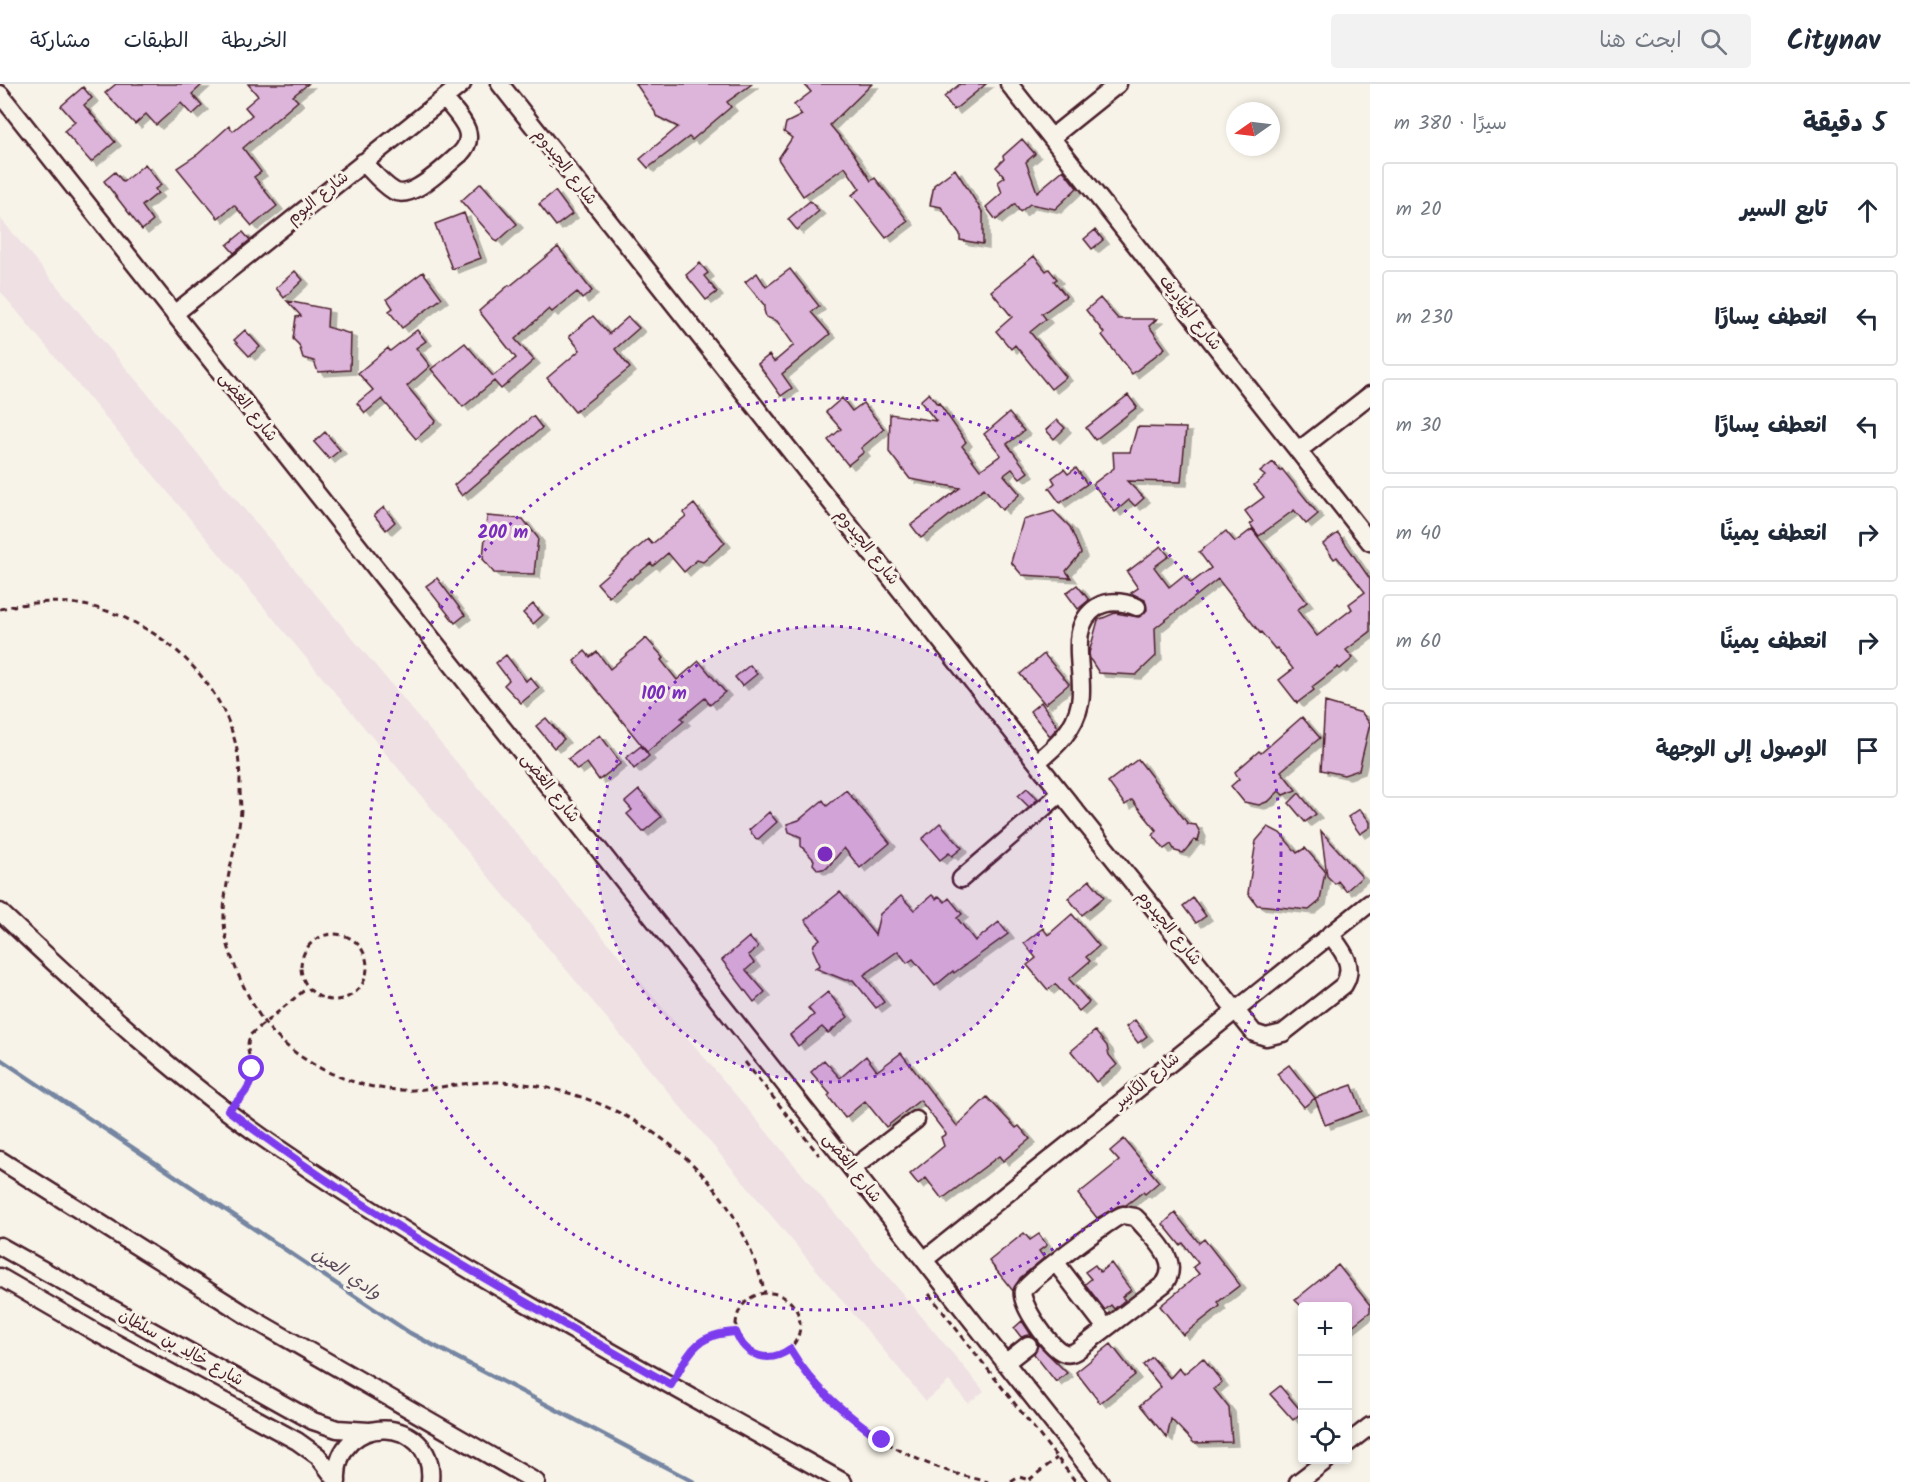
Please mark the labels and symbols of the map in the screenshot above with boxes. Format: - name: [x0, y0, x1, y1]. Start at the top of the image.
- north arrow: [1226, 102, 1280, 156]
- street label: شارع الجِيدوم: [527, 123, 603, 211]
- street label: شارع البوم: [282, 165, 354, 231]
- street label: شارع المِيَادِيف: [1152, 270, 1228, 356]
- street label: شارع الغضى: [213, 367, 283, 447]
- street label: شارع الجِيدوم: [829, 503, 905, 591]
- text: 200 m: [478, 519, 529, 548]
- text: 100 m: [641, 680, 687, 709]
- street label: شارع الغضى: [515, 748, 585, 828]
- centre of rings: [815, 844, 835, 864]
- street label: شارع الجِيدوم: [1131, 885, 1207, 971]
- street label: شارع الكَاسِر: [1107, 1047, 1185, 1117]
- route start: [238, 1055, 264, 1081]
- street label: شارع الغضى: [817, 1128, 887, 1208]
- water label: وادي العين: [305, 1240, 387, 1308]
- street label: شارع خالِد بن سلطان: [114, 1303, 248, 1393]
- route end: [868, 1426, 894, 1452]

